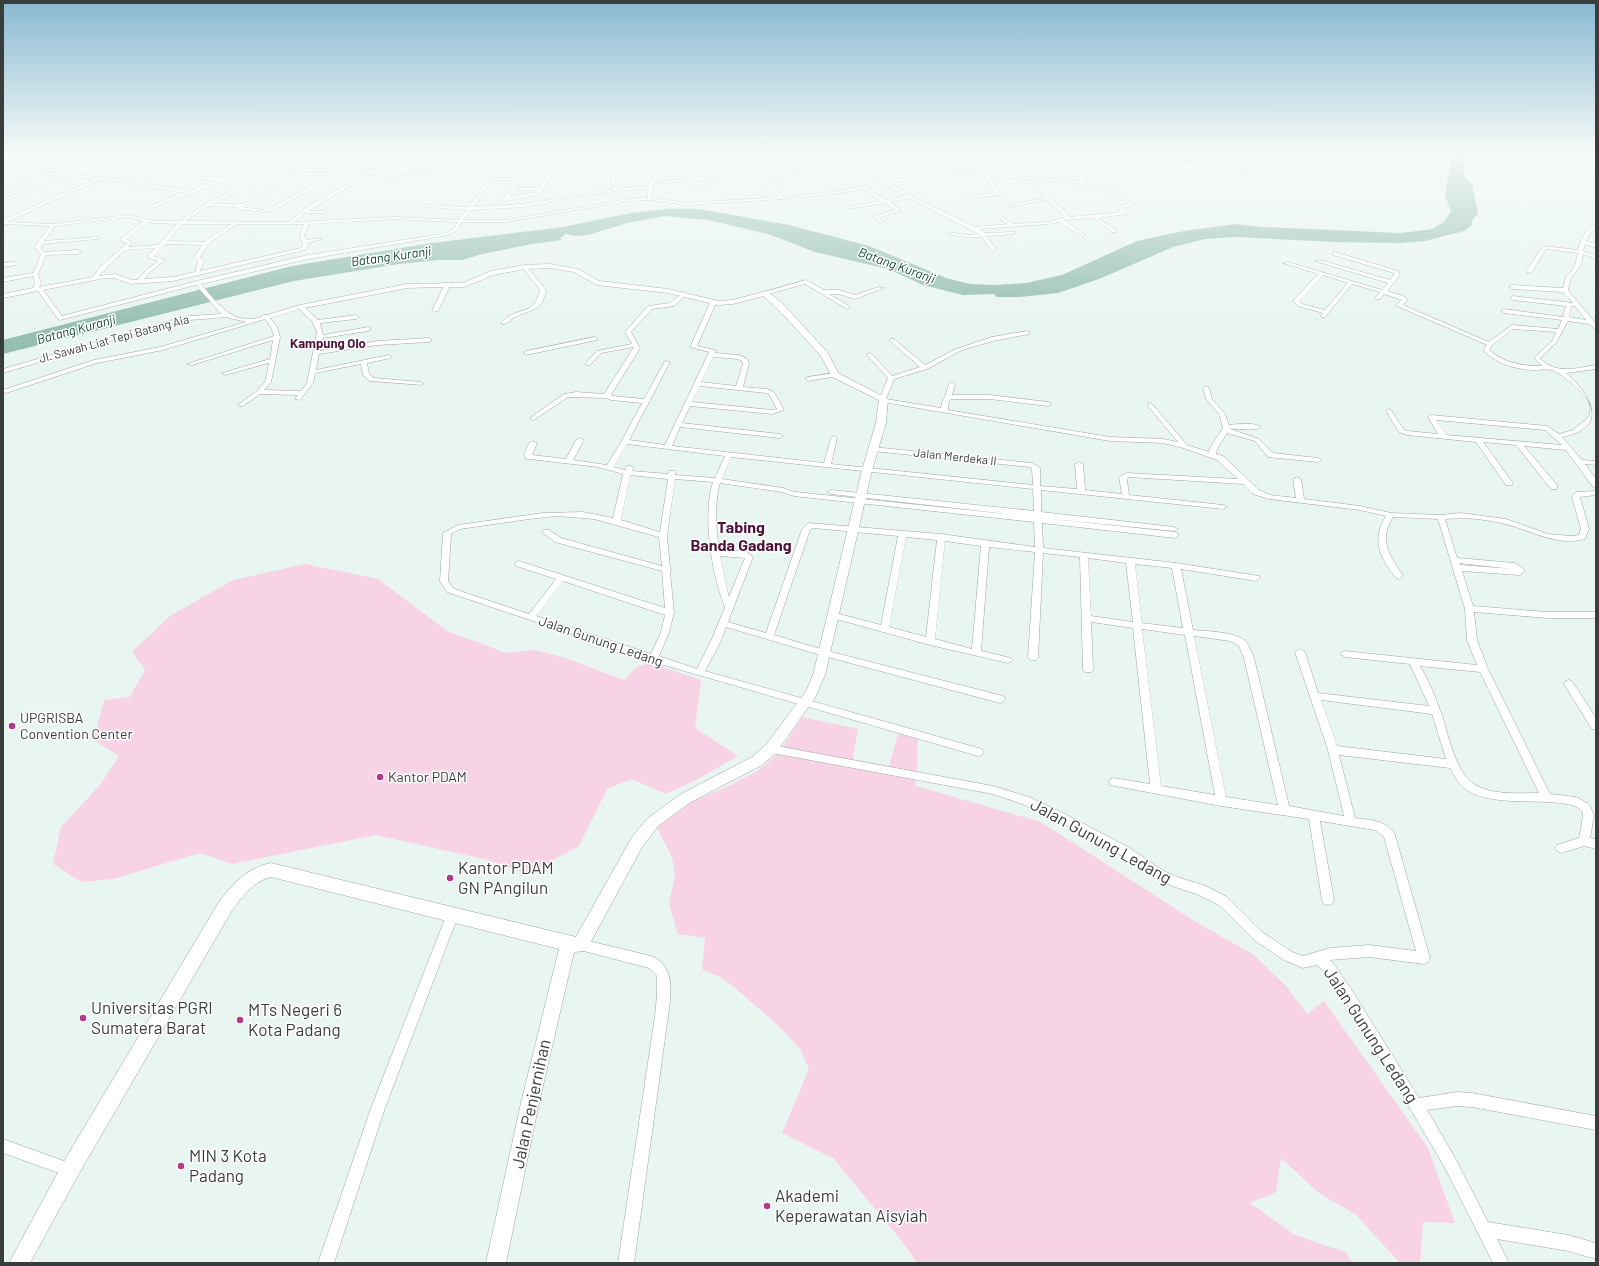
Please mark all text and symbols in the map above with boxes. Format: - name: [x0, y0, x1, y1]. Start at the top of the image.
- water label: Batang Kuranji: [350, 242, 433, 270]
- water label: Batang Kuranji: [856, 244, 938, 287]
- water label: Batang Kuranji: [35, 311, 118, 347]
- street label: Jl. Sawah Liat Tepi Batang Aia: [37, 311, 190, 365]
- district label: Kampung Olo: [290, 335, 366, 351]
- street label: Jalan Merdeka II: [913, 445, 997, 467]
- district label: Tabing Banda Gadang: [690, 517, 792, 554]
- street label: Jalan Gunung Ledang: [537, 611, 665, 670]
- place label: UPGRISBA Convention Center: [20, 709, 133, 742]
- marker: UPGRISBA Convention Center: [7, 721, 17, 731]
- place label: Kantor PDAM: [388, 768, 467, 785]
- marker: Kantor PDAM: [375, 772, 385, 782]
- street label: Jalan Gunung Ledang: [1028, 793, 1175, 887]
- place label: Kantor PDAM GN PAngilun: [458, 857, 554, 897]
- marker: Kantor PDAM GN PAngilun: [445, 873, 455, 883]
- street label: Jalan Gunung Ledang: [1320, 963, 1423, 1106]
- place label: Universitas PGRI Sumatera Barat: [91, 997, 213, 1037]
- place label: MTs Negeri 6 Kota Padang: [248, 999, 342, 1039]
- marker: Universitas PGRI Sumatera Barat: [78, 1013, 88, 1023]
- marker: MTs Negeri 6 Kota Padang: [235, 1015, 245, 1025]
- street label: Jalan Penjernihan: [507, 1037, 553, 1170]
- place label: MIN 3 Kota Padang: [189, 1145, 267, 1185]
- marker: MIN 3 Kota Padang: [176, 1161, 186, 1171]
- place label: Akademi Keperawatan Aisyiah: [775, 1185, 928, 1225]
- marker: Akademi Keperawatan Aisyiah: [762, 1201, 772, 1211]

